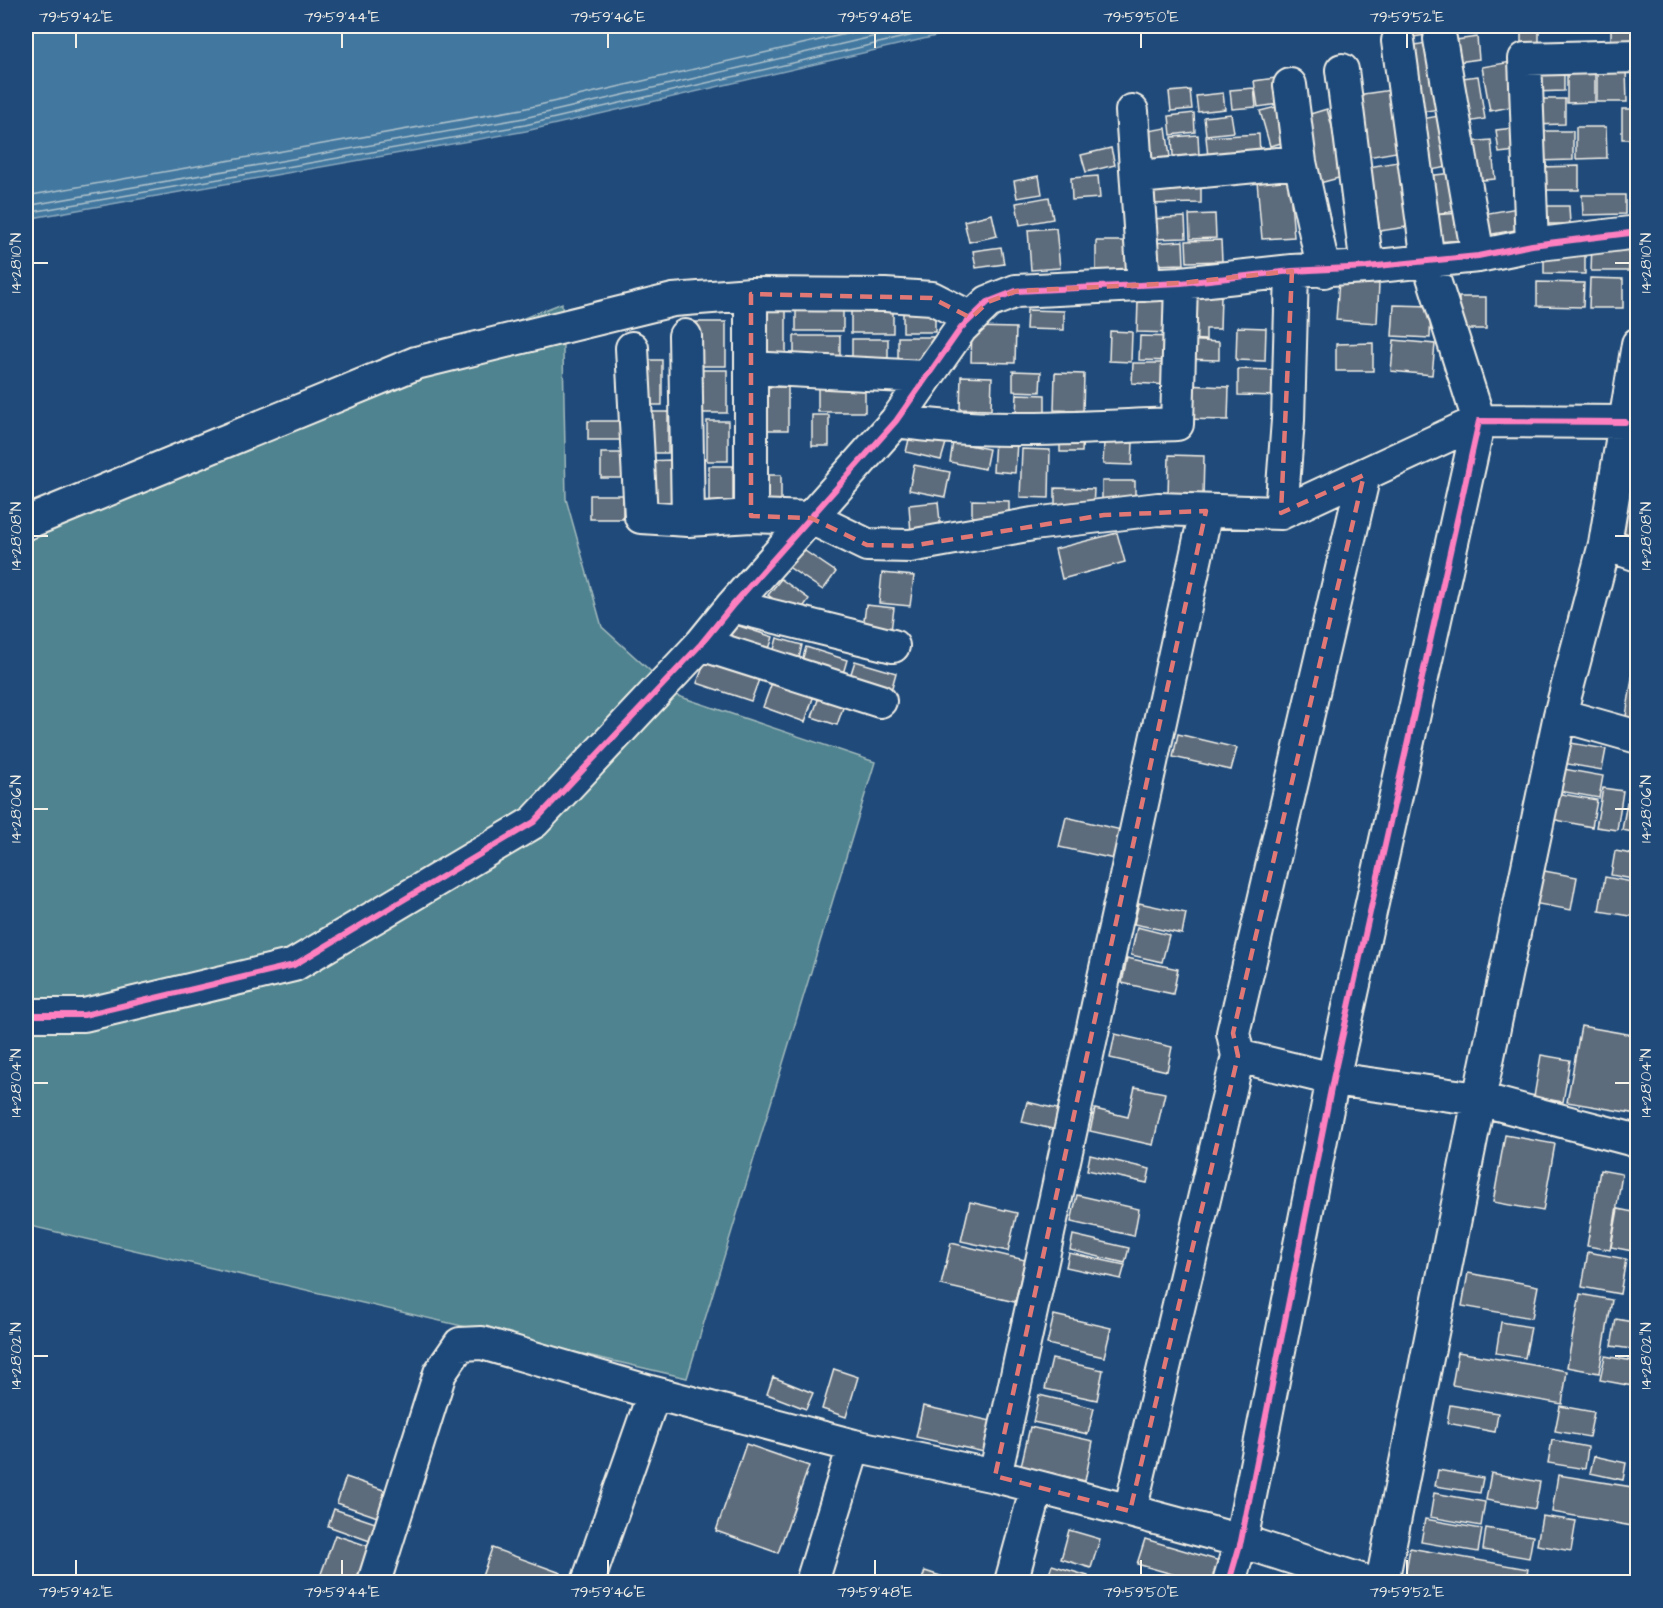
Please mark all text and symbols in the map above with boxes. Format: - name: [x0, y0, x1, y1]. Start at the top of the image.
- text: 79°59'42"E: [39, 7, 113, 28]
- text: 79°59'44"E: [304, 7, 380, 28]
- text: 79°59'46"E: [571, 7, 645, 28]
- text: 79°59'48"E: [837, 7, 913, 28]
- text: 79°59'50"E: [1103, 7, 1179, 28]
- text: 79°59'52"E: [1370, 7, 1444, 28]
- text: 14°28'10"N: [6, 233, 27, 293]
- text: 14°28'10"N: [1636, 233, 1657, 293]
- text: 14°28'08"N: [6, 502, 27, 570]
- text: 14°28'08"N: [1636, 502, 1657, 570]
- text: 14°28'06"N: [6, 775, 27, 843]
- text: 14°28'06"N: [1636, 775, 1657, 843]
- text: 14°28'04"N: [6, 1049, 27, 1117]
- text: 14°28'04"N: [1636, 1049, 1657, 1117]
- text: 14°28'02"N: [6, 1322, 27, 1390]
- text: 14°28'02"N: [1636, 1322, 1657, 1390]
- text: 79°59'42"E: [39, 1582, 113, 1603]
- text: 79°59'44"E: [304, 1582, 380, 1603]
- text: 79°59'46"E: [571, 1582, 645, 1603]
- text: 79°59'48"E: [837, 1582, 913, 1603]
- text: 79°59'50"E: [1103, 1582, 1179, 1603]
- text: 79°59'52"E: [1370, 1582, 1444, 1603]

